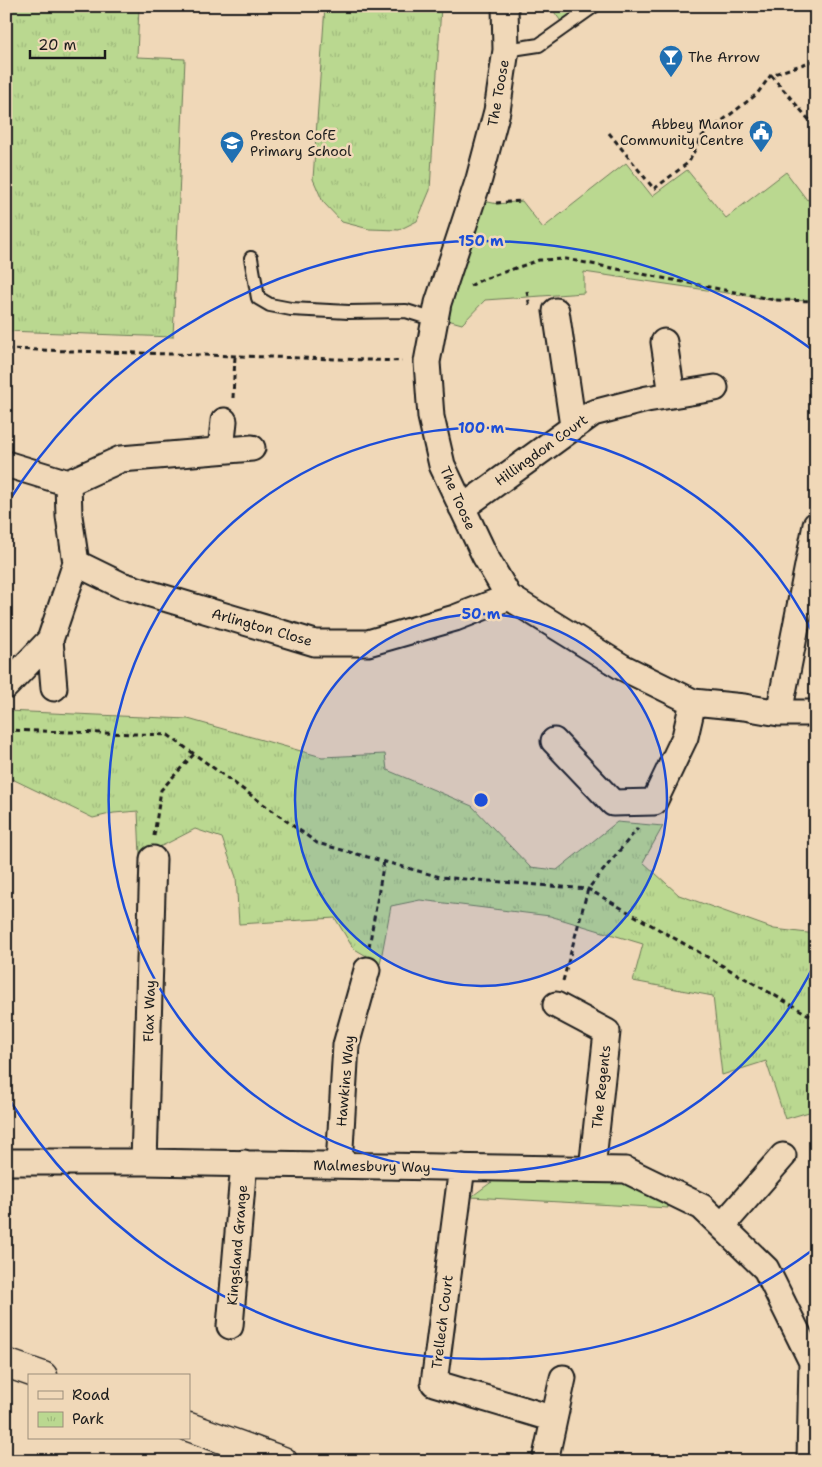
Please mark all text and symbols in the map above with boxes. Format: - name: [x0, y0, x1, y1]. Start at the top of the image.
- scale bar: [30, 28, 105, 60]
- text: 20 m: [38, 35, 77, 55]
- bar icon: The Arrow: [658, 44, 684, 78]
- place label: The Arrow: [688, 48, 760, 66]
- street label: The Toose: [483, 58, 513, 128]
- place label: Abbey Manor Community Centre: [620, 115, 744, 149]
- public building icon: Abbey Manor Community Centre: [748, 119, 774, 153]
- place label: Preston CofE Primary School: [250, 126, 352, 160]
- school or university icon: Preston CofE Primary School: [219, 130, 245, 164]
- text: 150 m: [458, 231, 504, 251]
- street label: Hillingdon Court: [491, 410, 591, 490]
- text: 100 m: [458, 418, 504, 438]
- street label: The Toose: [436, 463, 480, 533]
- street label: Arlington Close: [210, 604, 315, 650]
- text: 50 m: [462, 604, 501, 624]
- centre of rings: [472, 791, 490, 809]
- street label: Flax Way: [139, 980, 159, 1042]
- street label: Hawkins Way: [332, 1035, 358, 1127]
- street label: The Regents: [588, 1044, 614, 1130]
- street label: Malmesbury Way: [313, 1156, 431, 1176]
- street label: Kingsland Grange: [223, 1184, 251, 1306]
- street label: Trellech Court: [427, 1274, 457, 1370]
- legend: [28, 1374, 190, 1440]
- text: Road: [72, 1385, 110, 1405]
- text: Park: [72, 1409, 104, 1429]

